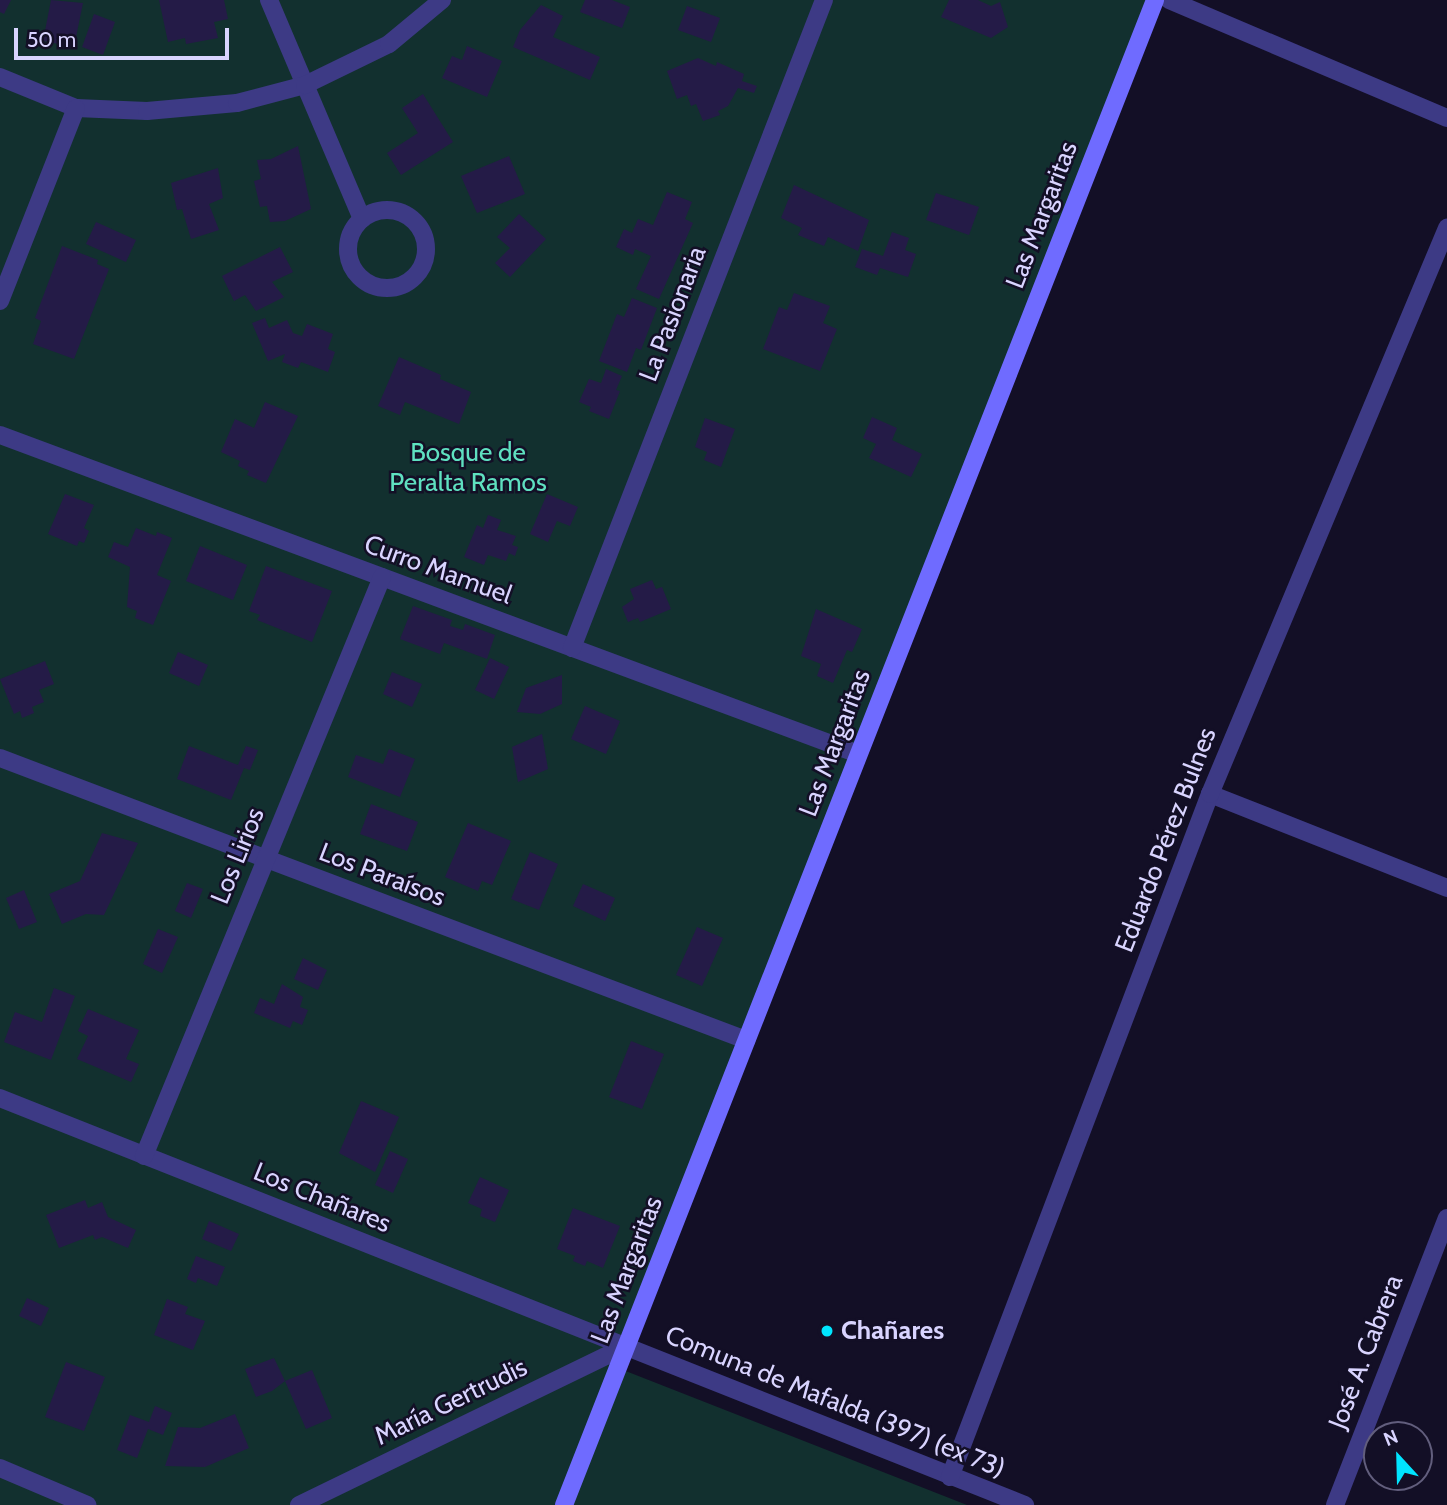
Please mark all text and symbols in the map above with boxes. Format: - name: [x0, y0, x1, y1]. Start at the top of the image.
- scale bar: [18, 14, 233, 58]
- text: 50 m: [27, 27, 76, 52]
- street label: Las Margaritas: [1000, 137, 1084, 293]
- street label: La Pasionaria: [633, 242, 713, 386]
- park label: Bosque de Peralta Ramos: [389, 437, 547, 498]
- street label: Curro Mamuel: [360, 529, 516, 611]
- street label: Las Margaritas: [793, 665, 877, 821]
- street label: Eduardo Pérez Bulnes: [1109, 723, 1223, 957]
- street label: Los Lirios: [205, 803, 271, 909]
- street label: Los Paraísos: [315, 837, 449, 913]
- street label: Los Chañares: [249, 1156, 395, 1240]
- street label: Las Margaritas: [585, 1192, 669, 1348]
- street label: José A. Cabrera: [1322, 1271, 1410, 1433]
- place label: Chañares: [841, 1315, 944, 1347]
- street label: Comuna de Mafalda (397) (ex 73): [661, 1319, 1009, 1485]
- marker: Chañares: [819, 1323, 835, 1339]
- street label: María Gertrudis: [370, 1352, 532, 1452]
- north arrow: [1363, 1421, 1433, 1491]
- text: N: [1380, 1425, 1401, 1451]

